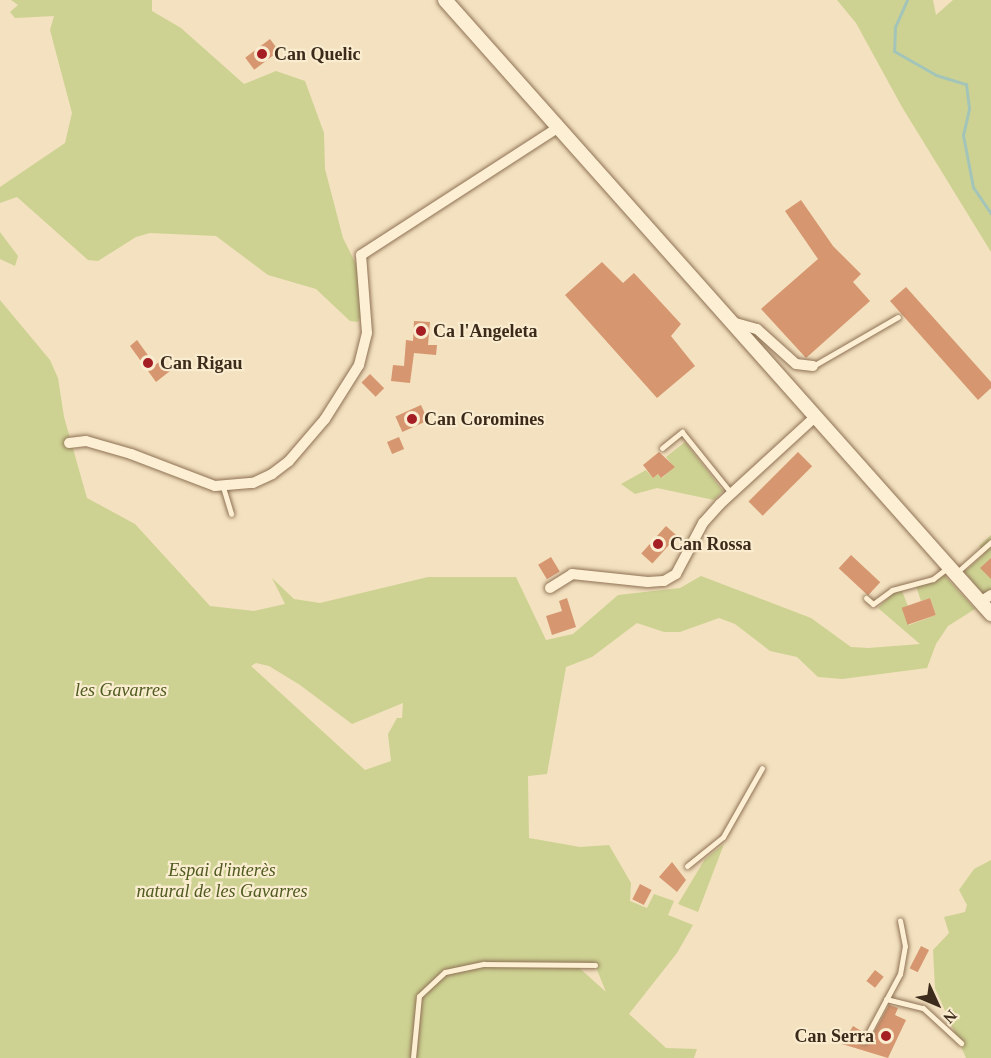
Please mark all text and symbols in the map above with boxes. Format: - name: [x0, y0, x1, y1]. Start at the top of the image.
- place label: Can Quelic: [274, 43, 361, 65]
- marker: Can Quelic: [255, 47, 269, 61]
- place label: Ca l'Angeleta: [433, 320, 537, 342]
- marker: Ca l'Angeleta: [414, 324, 428, 338]
- place label: Can Rigau: [160, 352, 243, 374]
- marker: Can Rigau: [141, 356, 155, 370]
- place label: Can Coromines: [424, 408, 544, 430]
- marker: Can Coromines: [405, 412, 419, 426]
- place label: Can Rossa: [670, 533, 752, 555]
- marker: Can Rossa: [651, 537, 665, 551]
- park label: les Gavarres: [75, 679, 167, 701]
- park label: Espai d'interès natural de les Gavarres: [137, 860, 307, 902]
- north arrow: [907, 974, 967, 1034]
- text: N: [940, 1007, 960, 1027]
- place label: Can Serra: [795, 1025, 874, 1047]
- marker: Can Serra: [879, 1029, 893, 1043]

